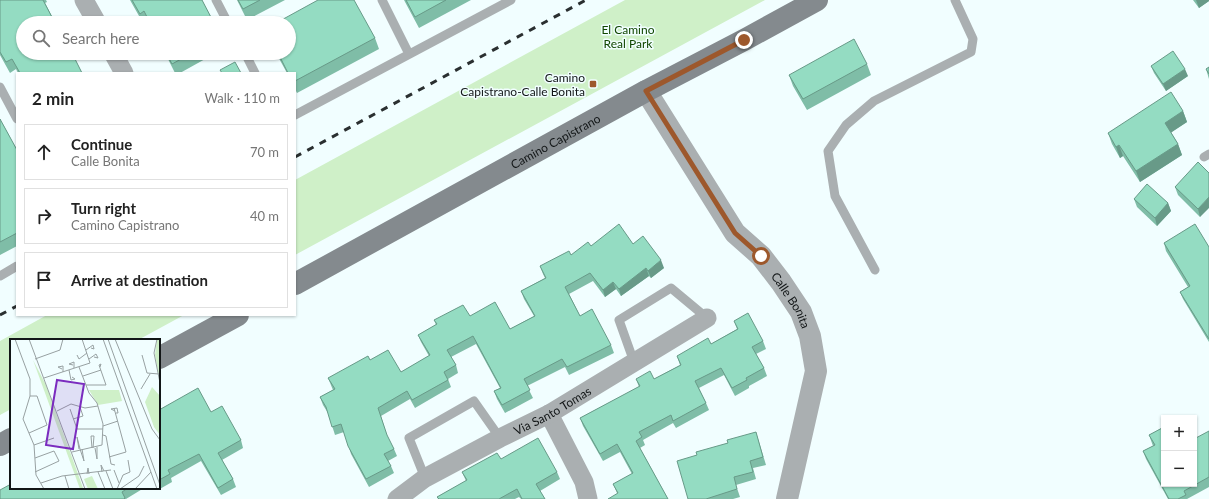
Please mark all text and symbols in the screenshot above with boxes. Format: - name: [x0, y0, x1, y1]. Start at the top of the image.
- search box: [16, 16, 296, 60]
- park label: El Camino Real Park: [601, 22, 655, 51]
- icon: search: [30, 27, 52, 49]
- text: Search here: [62, 29, 139, 47]
- route end: [735, 31, 753, 49]
- place label: Camino Capistrano-Calle Bonita: [460, 70, 585, 99]
- marker: Camino Capistrano-Calle Bonita: [588, 79, 598, 89]
- text: 2 min: [32, 88, 74, 109]
- text: Walk · 110 m: [204, 90, 280, 106]
- street label: Camino Capistrano: [508, 110, 603, 172]
- text: Continue: [71, 135, 132, 153]
- icon: ahead: [33, 141, 55, 163]
- text: 70 m: [250, 144, 279, 160]
- text: Calle Bonita: [71, 153, 140, 169]
- text: Turn right: [71, 199, 136, 217]
- icon: right: [33, 205, 55, 227]
- text: 40 m: [250, 208, 279, 224]
- text: Camino Capistrano: [71, 217, 179, 233]
- route start: [752, 247, 770, 265]
- icon: arrive: [33, 269, 55, 291]
- street label: Calle Bonita: [768, 269, 814, 330]
- text: Arrive at destination: [71, 271, 208, 289]
- inset map: [10, 339, 160, 489]
- street label: Via Santo Tomas: [511, 383, 594, 438]
- map controls: [1161, 415, 1197, 487]
- button: +: [1161, 415, 1197, 451]
- button: −: [1161, 451, 1197, 487]

